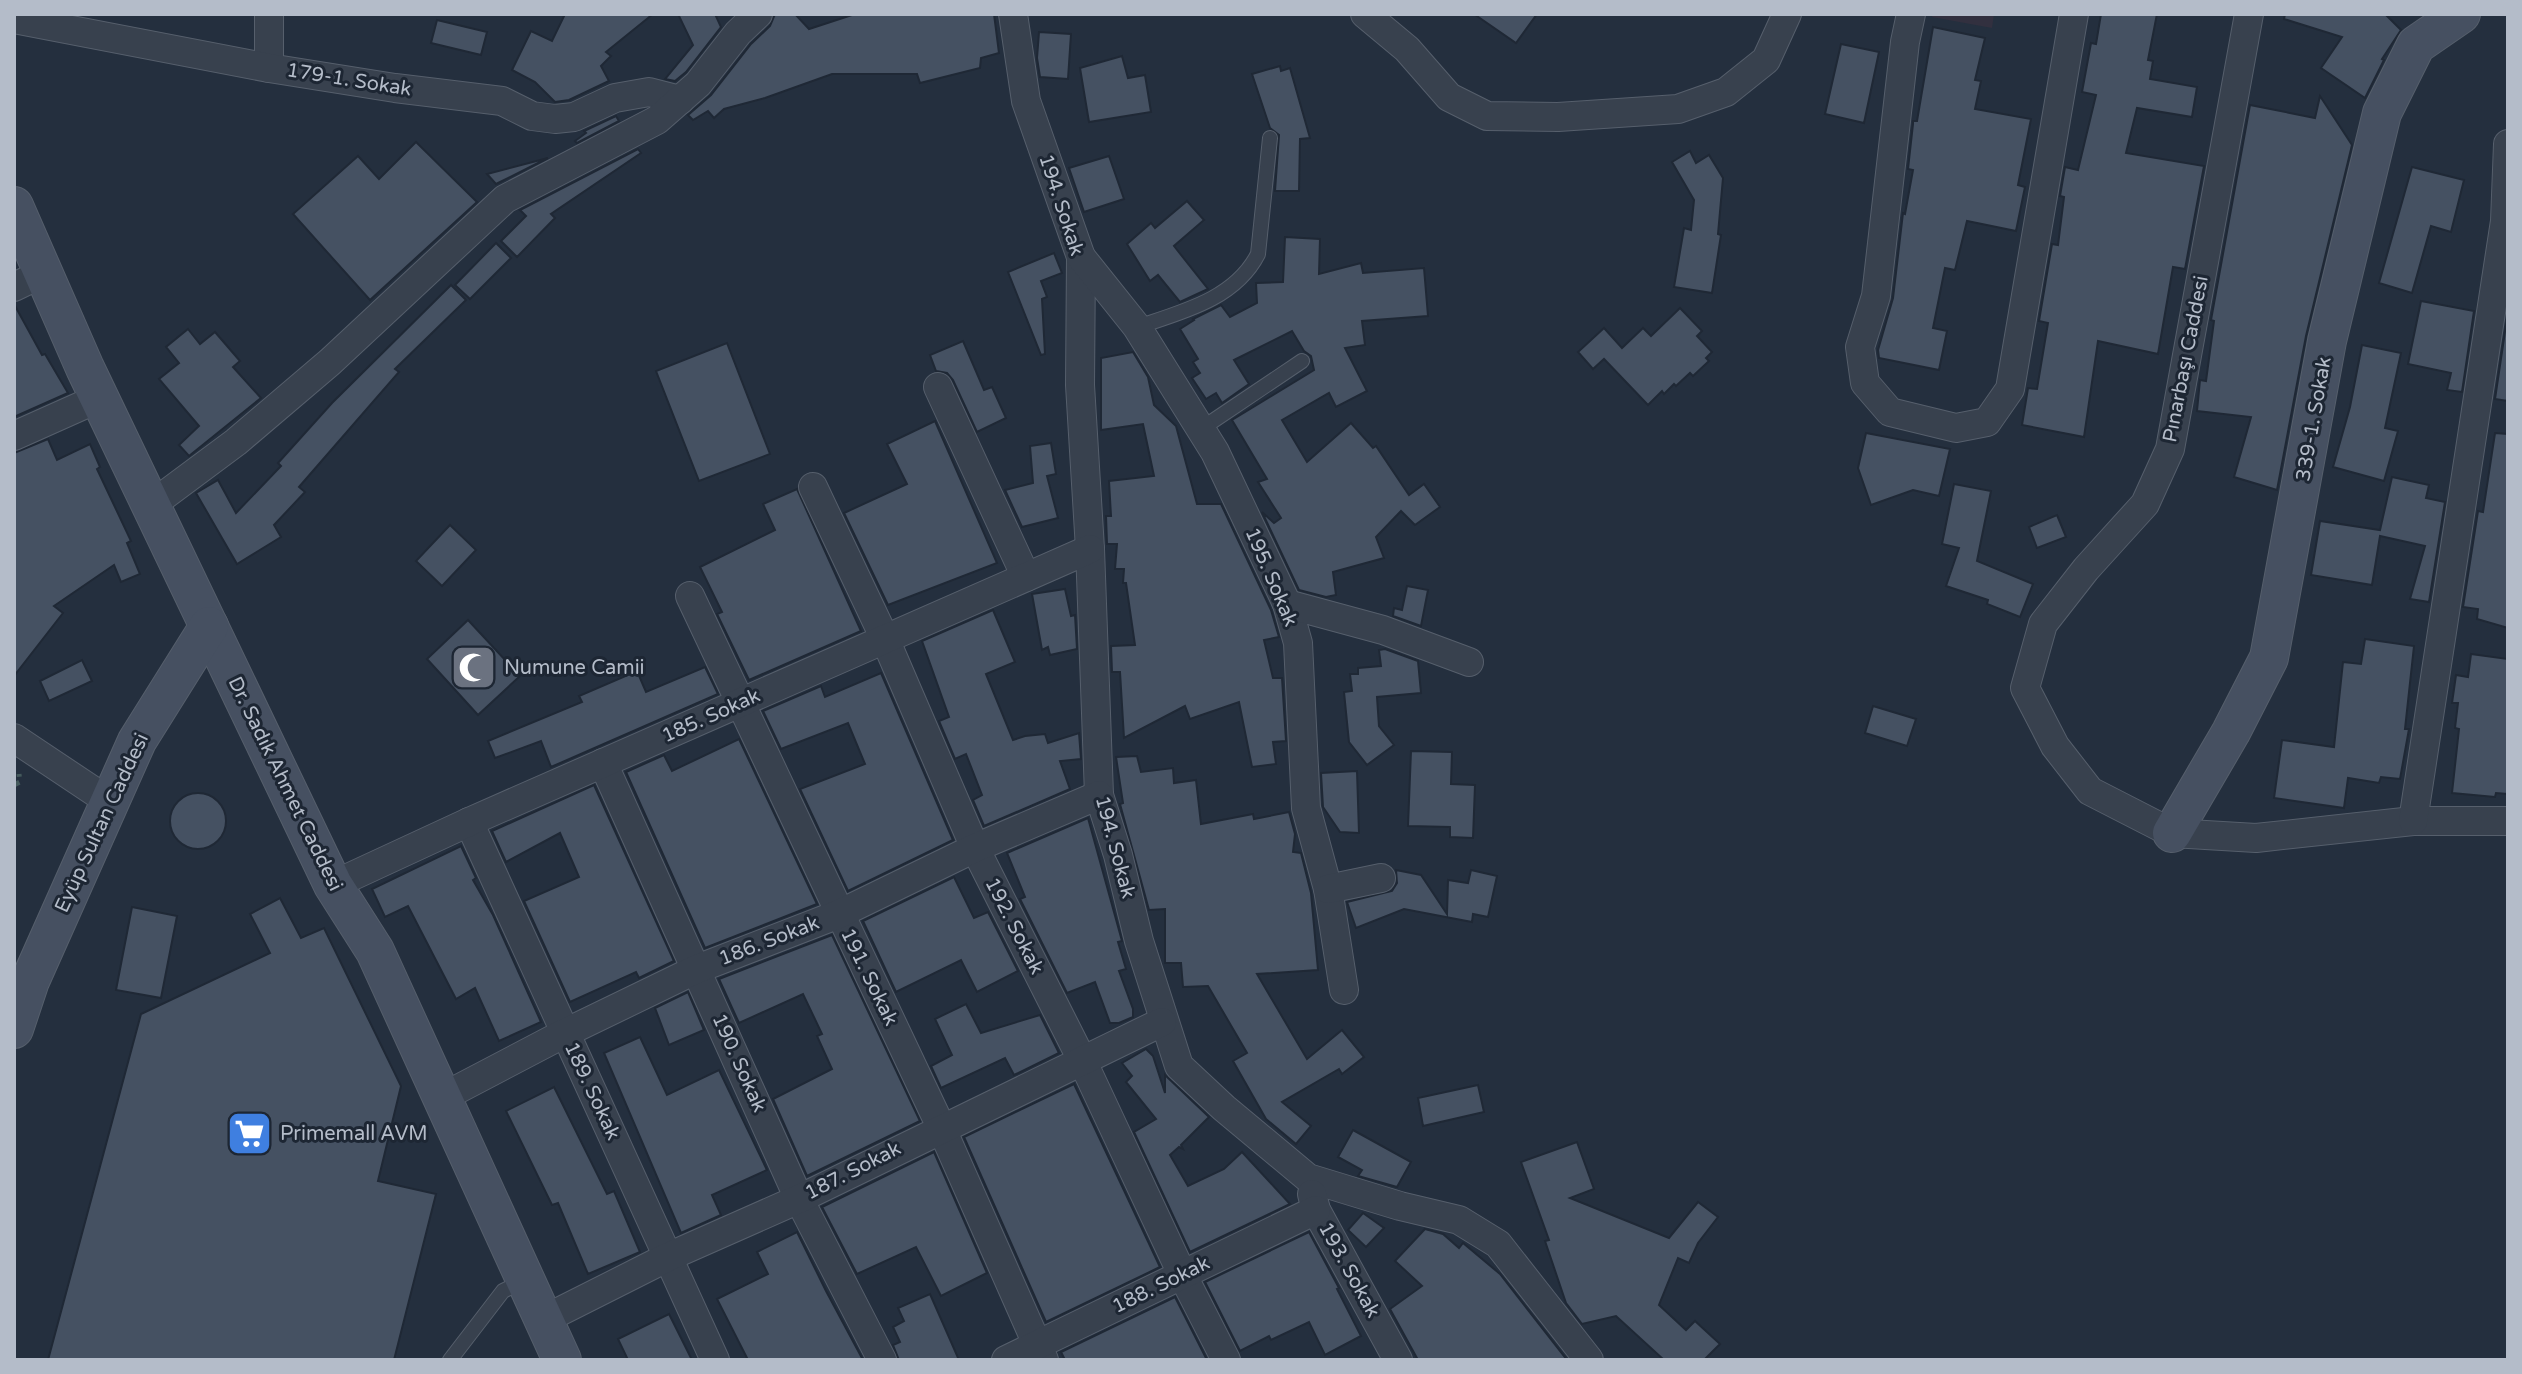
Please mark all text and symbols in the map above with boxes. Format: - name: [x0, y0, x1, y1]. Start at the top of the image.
- street label: 179-1. Sokak: [285, 58, 413, 102]
- street label: 194. Sokak: [1033, 151, 1089, 259]
- street label: Pınarbaşı Caddesi: [2158, 274, 2214, 444]
- street label: 339-1. Sokak: [2291, 355, 2337, 483]
- street label: 195. Sokak: [1239, 524, 1303, 630]
- mosque icon: Numune Camii: [449, 644, 497, 692]
- place label: Numune Camii: [504, 656, 645, 680]
- street label: Dr. Sadık Ahmet Caddesi: [223, 673, 347, 895]
- street label: 185. Sokak: [658, 684, 764, 748]
- street label: Eyüp Sultan Caddesi: [50, 730, 154, 916]
- street label: 194. Sokak: [1090, 793, 1140, 901]
- street label: 192. Sokak: [979, 874, 1049, 978]
- street label: 186. Sokak: [715, 911, 823, 971]
- street label: 191. Sokak: [835, 924, 903, 1030]
- street label: 190. Sokak: [707, 1010, 771, 1116]
- street label: 189. Sokak: [559, 1038, 625, 1144]
- supermarket icon: Primemall AVM: [225, 1110, 273, 1158]
- place label: Primemall AVM: [280, 1122, 428, 1146]
- street label: 187. Sokak: [801, 1137, 905, 1205]
- street label: 193. Sokak: [1313, 1218, 1385, 1322]
- street label: 188. Sokak: [1108, 1251, 1214, 1319]

